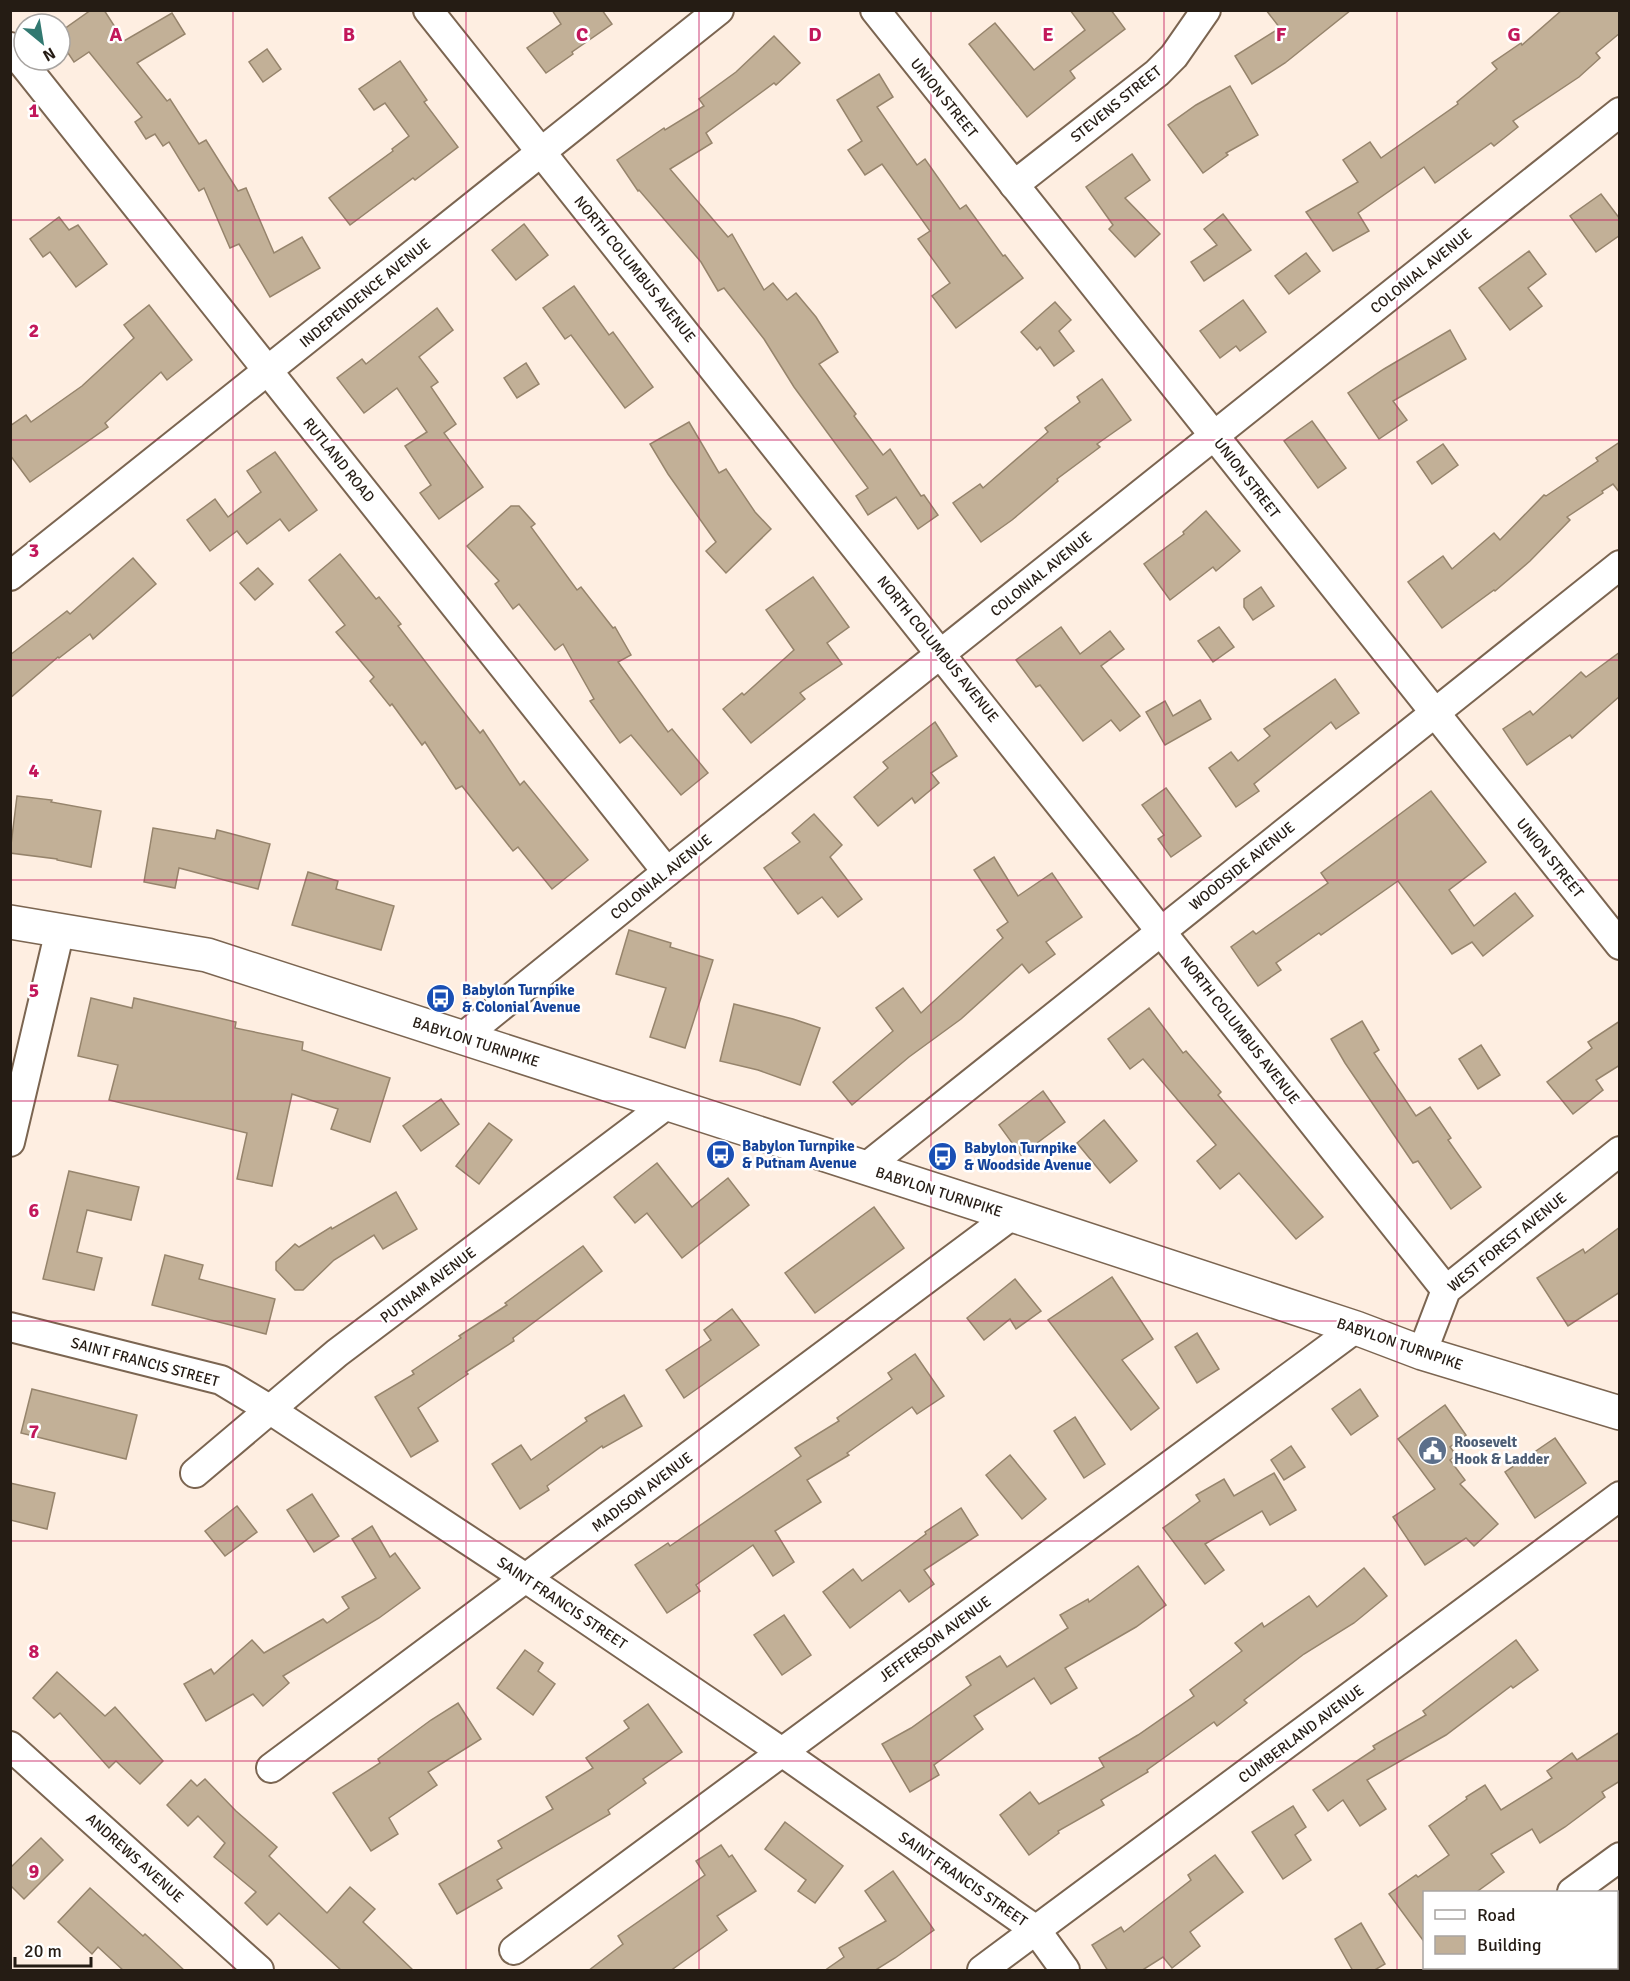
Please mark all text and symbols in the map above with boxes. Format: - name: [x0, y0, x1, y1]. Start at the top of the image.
- north arrow: [12, 12, 72, 72]
- text: A: [110, 22, 123, 47]
- text: B: [343, 22, 355, 47]
- text: C: [576, 22, 588, 47]
- text: D: [808, 22, 822, 47]
- text: E: [1042, 22, 1054, 47]
- text: F: [1276, 22, 1287, 47]
- text: G: [1507, 22, 1521, 47]
- text: N: [39, 43, 59, 66]
- street label: UNION STREET: [907, 55, 982, 142]
- street label: STEVENS STREET: [1067, 62, 1165, 146]
- text: 1: [29, 98, 40, 123]
- street label: NORTH COLUMBUS AVENUE: [570, 192, 700, 346]
- street label: COLONIAL AVENUE: [1367, 225, 1475, 317]
- street label: INDEPENDENCE AVENUE: [296, 235, 434, 351]
- text: 2: [29, 318, 39, 343]
- street label: RUTLAND ROAD: [299, 414, 379, 506]
- street label: UNION STREET: [1210, 434, 1284, 522]
- street label: COLONIAL AVENUE: [987, 528, 1095, 620]
- text: 3: [29, 538, 39, 563]
- street label: NORTH COLUMBUS AVENUE: [873, 572, 1003, 726]
- text: 4: [29, 758, 40, 783]
- street label: UNION STREET: [1513, 815, 1588, 902]
- street label: WOODSIDE AVENUE: [1186, 818, 1298, 914]
- street label: COLONIAL AVENUE: [607, 831, 715, 923]
- street label: NORTH COLUMBUS AVENUE: [1177, 952, 1303, 1108]
- text: 5: [29, 978, 39, 1003]
- place label: Babylon Turnpike & Colonial Avenue: [462, 981, 580, 1016]
- bus stop icon: Babylon Turnpike & Colonial Avenue: [425, 983, 457, 1015]
- street label: BABYLON TURNPIKE: [410, 1013, 542, 1071]
- place label: Babylon Turnpike & Putnam Avenue: [742, 1137, 857, 1172]
- bus stop icon: Babylon Turnpike & Putnam Avenue: [705, 1139, 737, 1171]
- place label: Babylon Turnpike & Woodside Avenue: [964, 1139, 1092, 1174]
- bus stop icon: Babylon Turnpike & Woodside Avenue: [927, 1141, 959, 1173]
- street label: BABYLON TURNPIKE: [873, 1163, 1005, 1221]
- street label: WEST FOREST AVENUE: [1444, 1188, 1570, 1296]
- text: 6: [29, 1198, 40, 1223]
- street label: PUTNAM AVENUE: [377, 1243, 479, 1327]
- street label: BABYLON TURNPIKE: [1335, 1314, 1465, 1374]
- street label: SAINT FRANCIS STREET: [69, 1334, 222, 1391]
- text: 7: [29, 1419, 40, 1444]
- place label: Roosevelt Hook & Ladder: [1454, 1433, 1549, 1468]
- public building icon: Roosevelt Hook & Ladder: [1417, 1435, 1449, 1467]
- street label: MADISON AVENUE: [588, 1448, 696, 1536]
- street label: SAINT FRANCIS STREET: [494, 1553, 631, 1654]
- street label: JEFFERSON AVENUE: [875, 1592, 995, 1686]
- text: 8: [29, 1639, 40, 1664]
- street label: CUMBERLAND AVENUE: [1235, 1681, 1367, 1787]
- street label: ANDREWS AVENUE: [83, 1809, 187, 1907]
- street label: SAINT FRANCIS STREET: [895, 1828, 1031, 1931]
- text: 9: [29, 1859, 40, 1884]
- legend: [1423, 1891, 1618, 1969]
- text: Road: [1477, 1904, 1516, 1926]
- scale bar: [15, 1930, 92, 1968]
- text: Building: [1477, 1934, 1541, 1956]
- text: 20 m: [24, 1940, 62, 1962]

